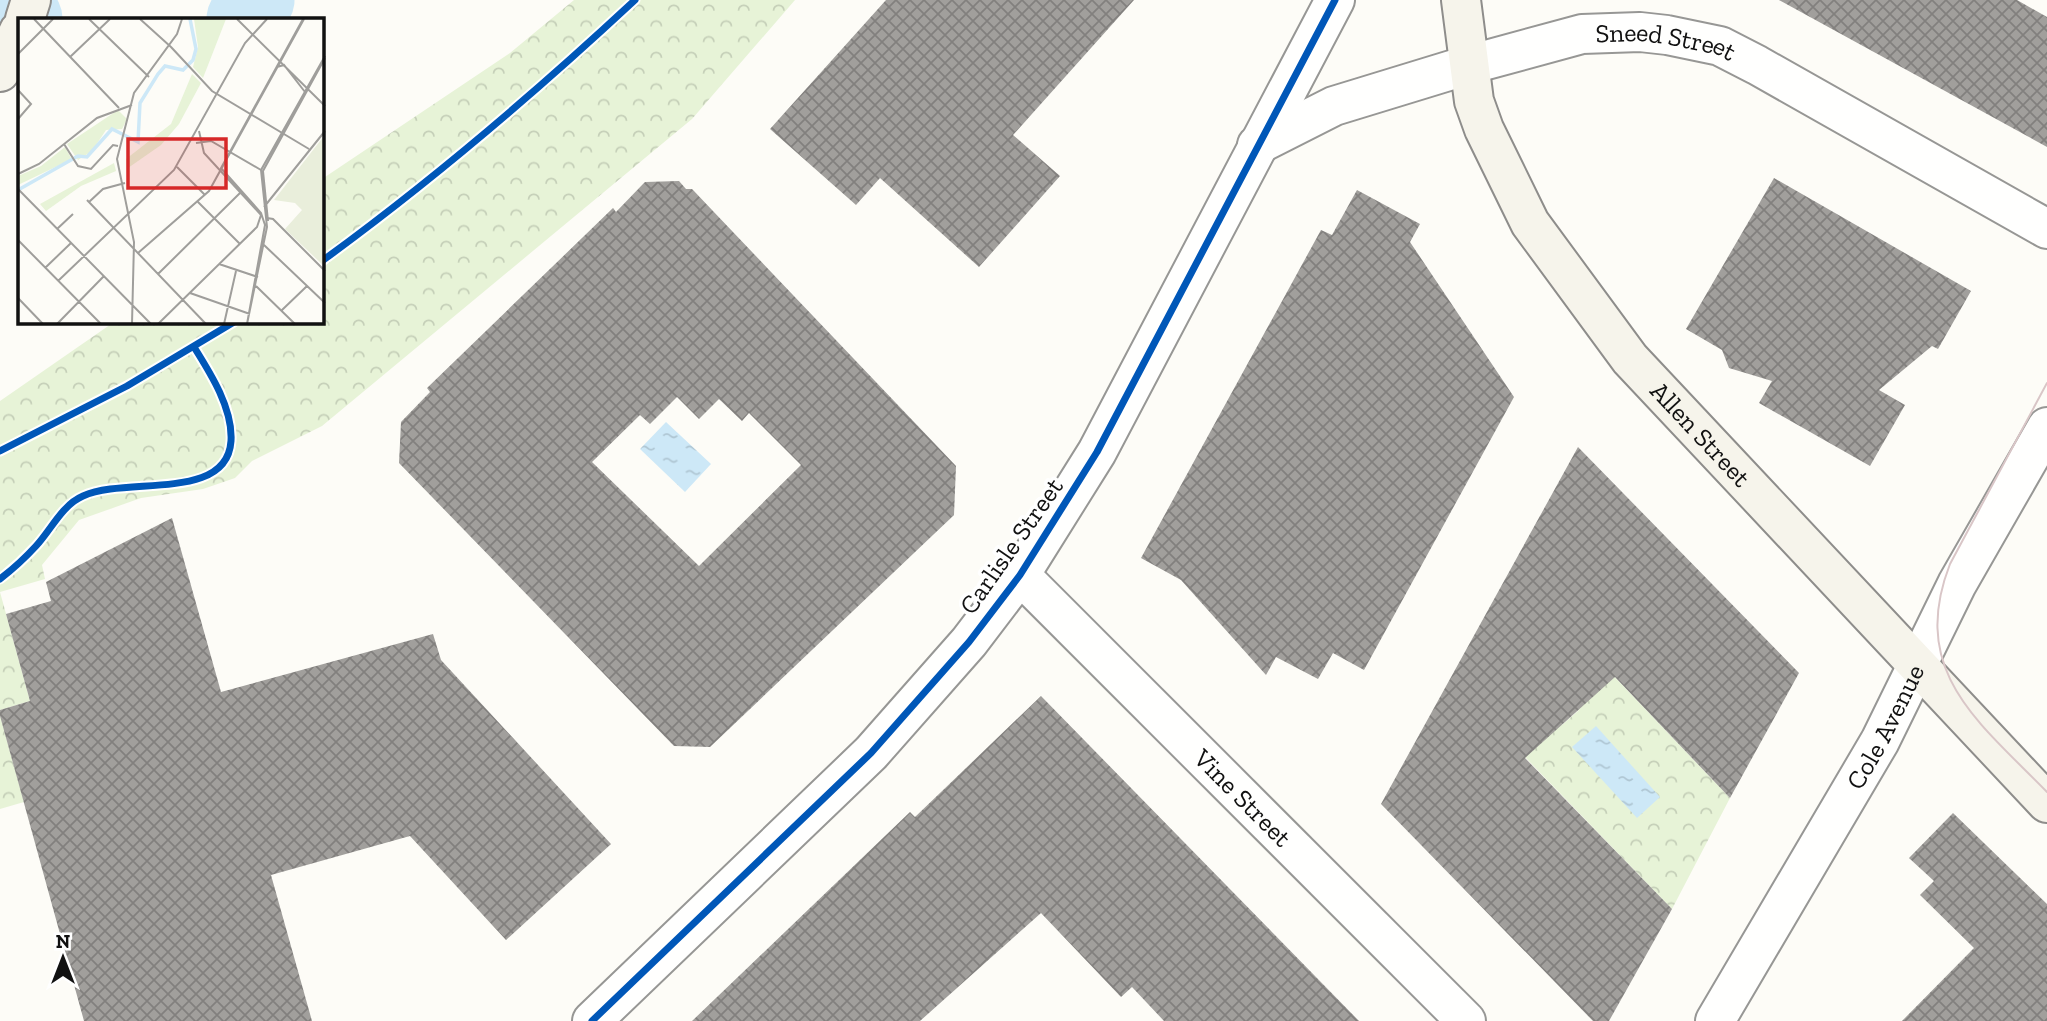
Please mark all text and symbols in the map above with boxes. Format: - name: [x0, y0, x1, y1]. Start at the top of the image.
- street label: Sneed Street: [1595, 16, 1742, 68]
- inset map: [18, 18, 324, 324]
- street label: Allen Street: [1644, 375, 1758, 493]
- street label: Carlisle Street: [952, 471, 1070, 620]
- street label: Cole Avenue: [1839, 659, 1931, 795]
- street label: Vine Street: [1186, 741, 1299, 854]
- north arrow: [28, 923, 98, 993]
- text: N: [56, 930, 70, 953]

